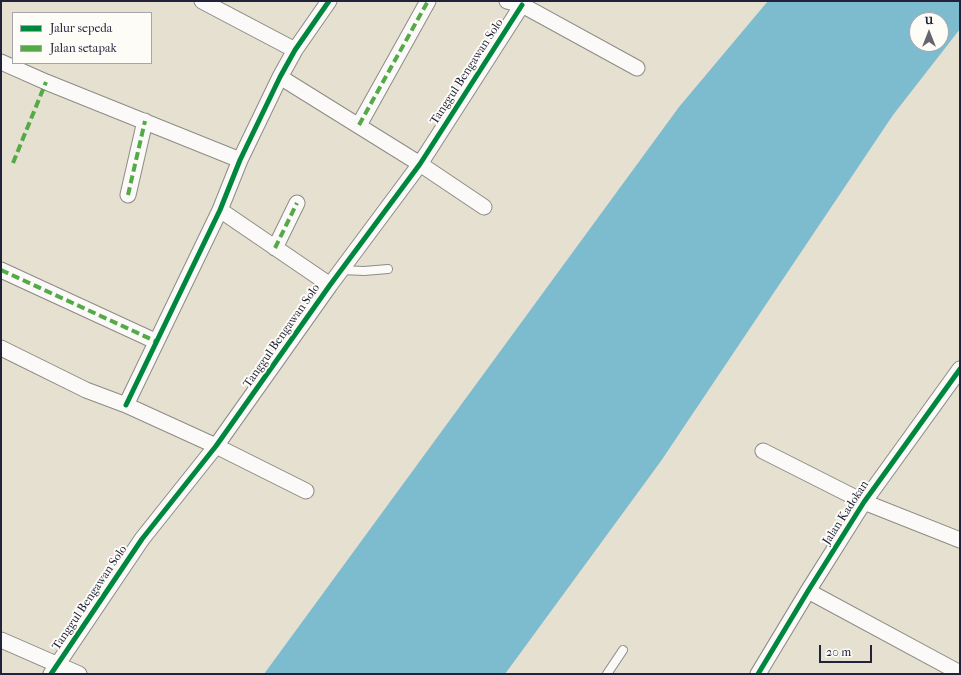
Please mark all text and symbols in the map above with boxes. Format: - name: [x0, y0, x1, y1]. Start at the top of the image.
- legend: [12, 12, 152, 64]
- north arrow: [909, 12, 949, 52]
- text: U: [925, 14, 933, 27]
- street label: Tanggul Bengawan Solo: [427, 16, 507, 128]
- text: Jalur sepeda: [50, 21, 112, 35]
- text: Jalan setapak: [50, 41, 117, 55]
- street label: Tanggul Bengawan Solo: [241, 281, 323, 391]
- street label: Jalan Kadokan: [820, 478, 872, 548]
- street label: Tanggul Bengawan Solo: [50, 543, 130, 653]
- scale bar: [821, 637, 874, 663]
- text: 20 m: [826, 645, 851, 659]

